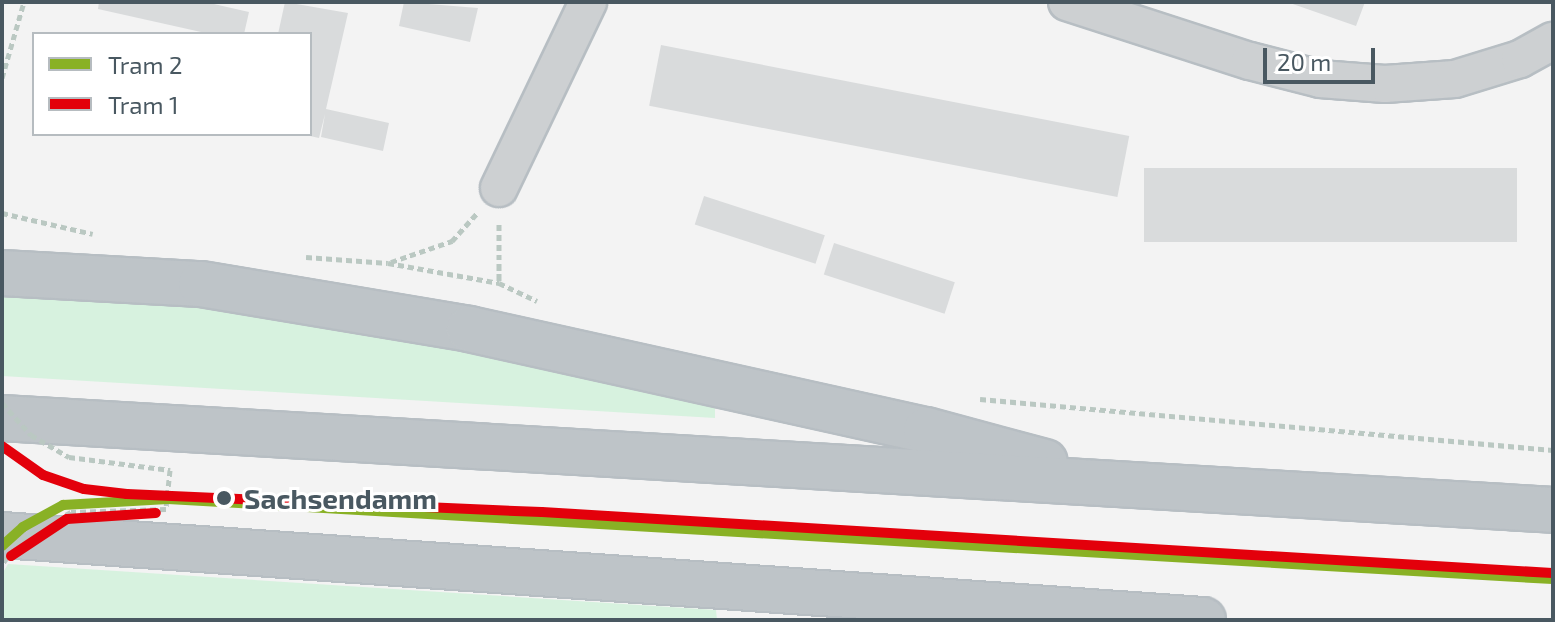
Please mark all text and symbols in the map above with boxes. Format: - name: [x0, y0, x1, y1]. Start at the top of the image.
- legend: [32, 32, 312, 136]
- scale bar: [1267, 32, 1379, 82]
- text: 20 m: [1277, 47, 1331, 76]
- text: Tram 2: [108, 50, 182, 79]
- text: Tram 1: [108, 90, 178, 119]
- place label: Sachsendamm: [244, 481, 437, 515]
- marker: Sachsendamm: [211, 485, 237, 511]

